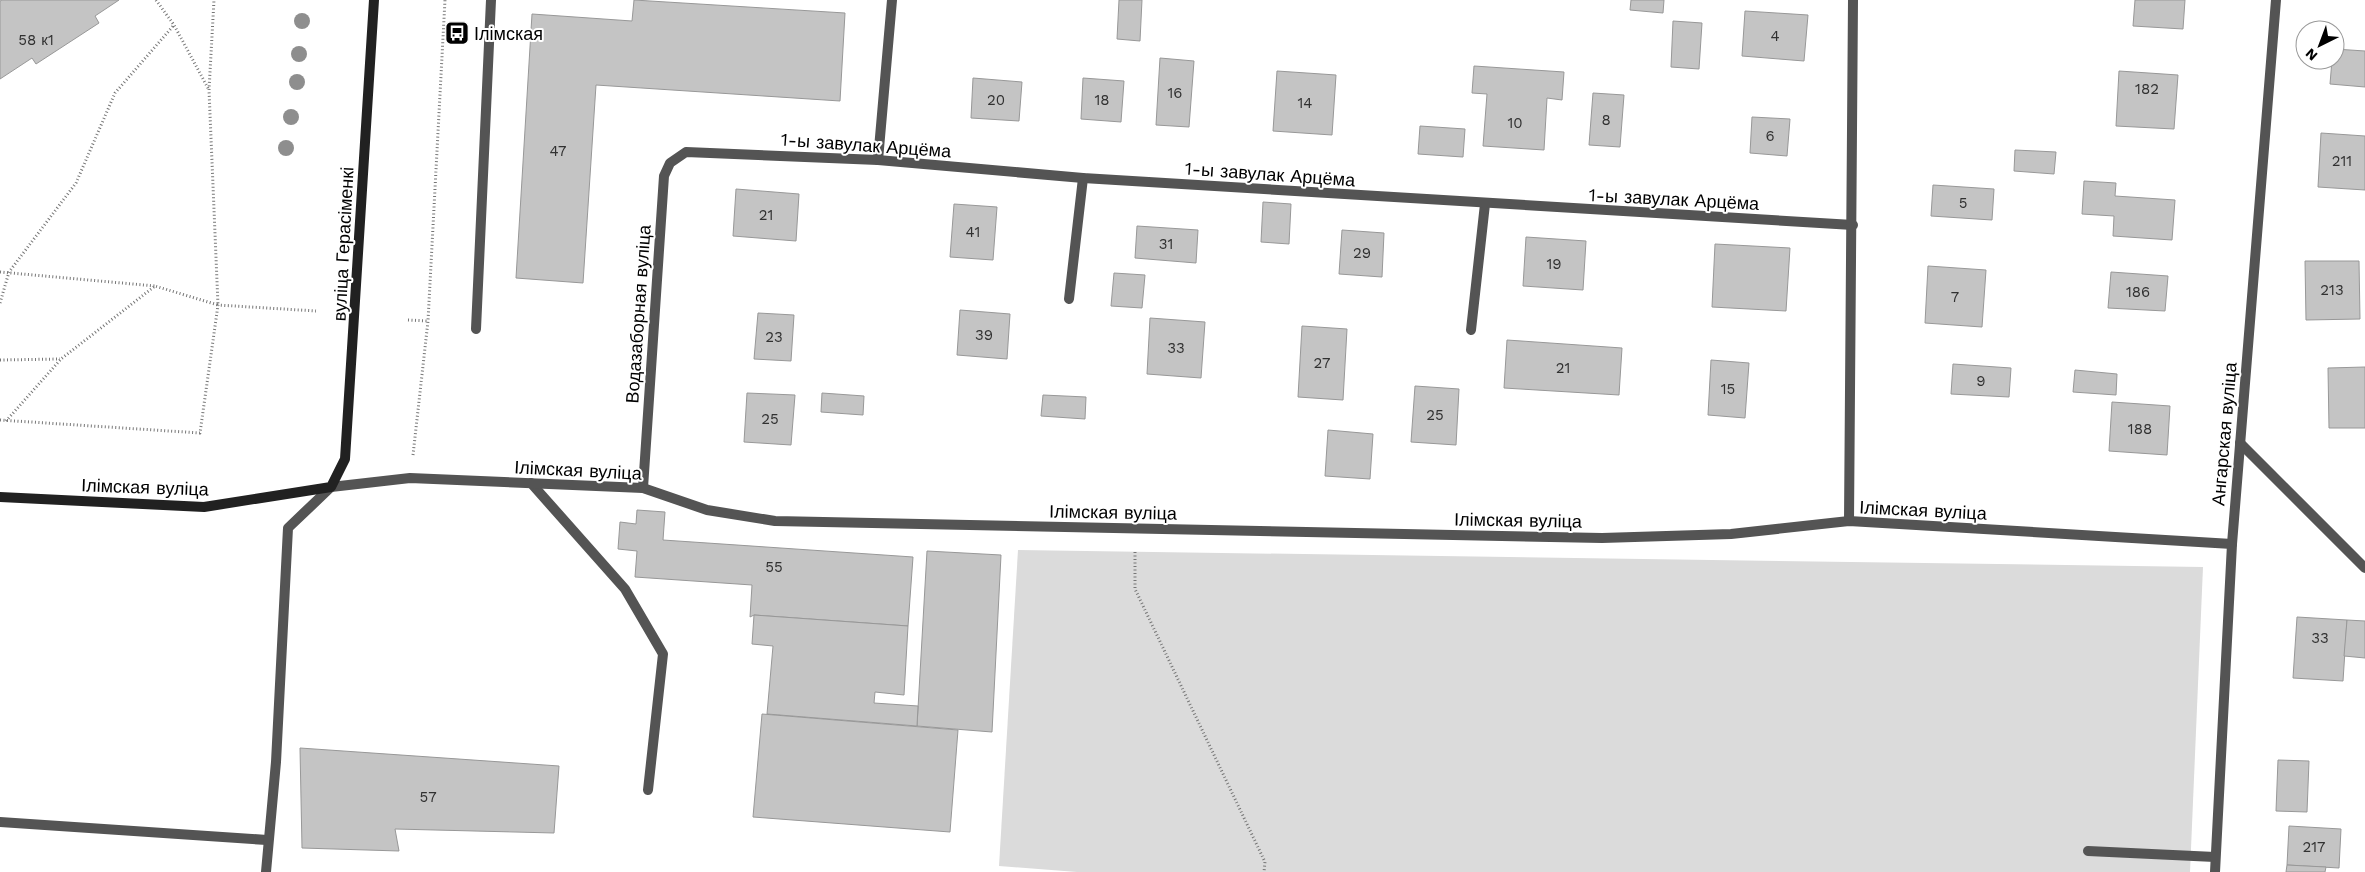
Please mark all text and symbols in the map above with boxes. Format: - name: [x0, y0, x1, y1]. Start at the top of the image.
- bus stop icon: Ілімская: [444, 20, 470, 46]
- north arrow: [2295, 20, 2345, 70]
- place label: Ілімская: [474, 23, 543, 44]
- house number: 4: [1770, 27, 1780, 45]
- house number: 58 к1: [18, 31, 54, 49]
- text: N: [2302, 45, 2321, 64]
- house number: 182: [2135, 80, 2159, 98]
- house number: 16: [1168, 84, 1182, 102]
- house number: 20: [987, 91, 1005, 109]
- house number: 18: [1094, 91, 1110, 109]
- house number: 14: [1297, 94, 1313, 112]
- house number: 8: [1601, 111, 1611, 129]
- house number: 10: [1507, 114, 1523, 132]
- house number: 6: [1765, 127, 1775, 145]
- street label: 1-ы завулак Арцёма: [780, 129, 953, 161]
- house number: 47: [550, 142, 566, 160]
- house number: 211: [2332, 152, 2352, 170]
- street label: 1-ы завулак Арцёма: [1184, 158, 1357, 190]
- street label: вуліца Герасіменкі: [328, 166, 358, 322]
- street label: 1-ы завулак Арцёма: [1588, 184, 1761, 214]
- house number: 5: [1959, 194, 1967, 212]
- house number: 21: [759, 206, 773, 224]
- street label: Водазаборная вуліца: [621, 223, 655, 404]
- house number: 41: [966, 223, 980, 241]
- house number: 31: [1159, 235, 1173, 253]
- house number: 29: [1353, 244, 1371, 262]
- house number: 19: [1546, 255, 1562, 273]
- house number: 213: [2320, 281, 2344, 299]
- house number: 186: [2126, 283, 2150, 301]
- house number: 7: [1951, 288, 1959, 306]
- house number: 39: [975, 326, 993, 344]
- house number: 23: [765, 328, 783, 346]
- house number: 33: [1167, 339, 1185, 357]
- house number: 27: [1314, 354, 1330, 372]
- house number: 21: [1556, 359, 1570, 377]
- street label: Ангарская вуліца: [2207, 360, 2241, 507]
- house number: 9: [1976, 372, 1986, 390]
- house number: 15: [1721, 380, 1735, 398]
- house number: 25: [1426, 406, 1444, 424]
- house number: 25: [761, 410, 779, 428]
- house number: 188: [2128, 420, 2152, 438]
- street label: Ілімская вуліца: [514, 456, 643, 484]
- street label: Ілімская вуліца: [81, 474, 210, 500]
- street label: Ілімская вуліца: [1859, 496, 1988, 524]
- street label: Ілімская вуліца: [1049, 500, 1178, 524]
- street label: Ілімская вуліца: [1454, 508, 1583, 532]
- house number: 55: [765, 558, 783, 576]
- house number: 33: [2311, 629, 2329, 647]
- house number: 57: [419, 788, 437, 806]
- house number: 217: [2302, 838, 2326, 856]

